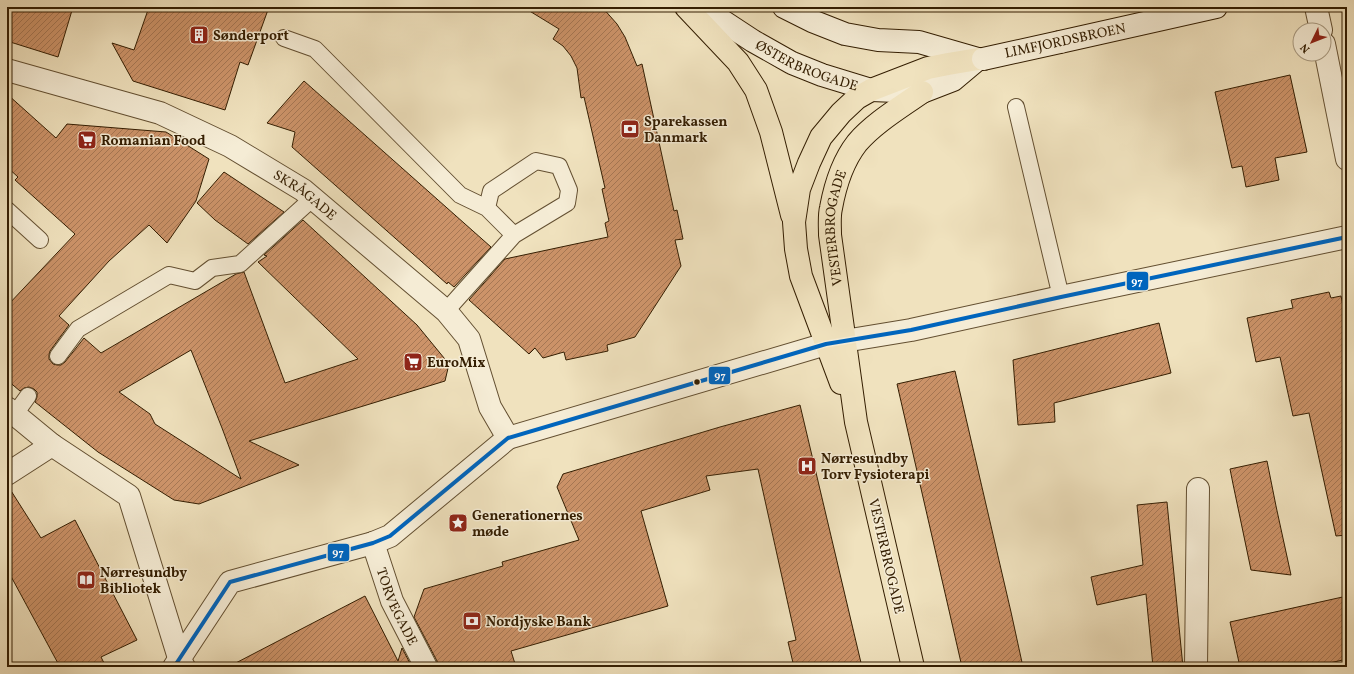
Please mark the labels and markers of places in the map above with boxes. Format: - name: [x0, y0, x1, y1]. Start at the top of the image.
- building icon: Sønderport: [188, 24, 210, 46]
- place label: Sønderport: [213, 27, 289, 46]
- place label: Sparekassen Danmark: [644, 113, 728, 148]
- bank icon: Sparekassen Danmark: [619, 118, 641, 140]
- supermarket icon: Romanian Food: [76, 129, 98, 151]
- place label: Romanian Food: [101, 132, 206, 151]
- supermarket icon: EuroMix: [402, 351, 424, 373]
- place label: EuroMix: [427, 354, 485, 373]
- unlabelled marker: [692, 377, 702, 387]
- place label: Nørresundby Torv Fysioterapi: [821, 450, 930, 485]
- hospital icon: Nørresundby Torv Fysioterapi: [796, 455, 818, 477]
- place label: Generationernes møde: [472, 507, 583, 542]
- place icon: Generationernes møde: [447, 512, 469, 534]
- place label: Nørresundby Bibliotek: [100, 564, 187, 599]
- library icon: Nørresundby Bibliotek: [75, 569, 97, 591]
- bank icon: Nordjyske Bank: [461, 610, 483, 632]
- place label: Nordjyske Bank: [486, 613, 591, 632]

